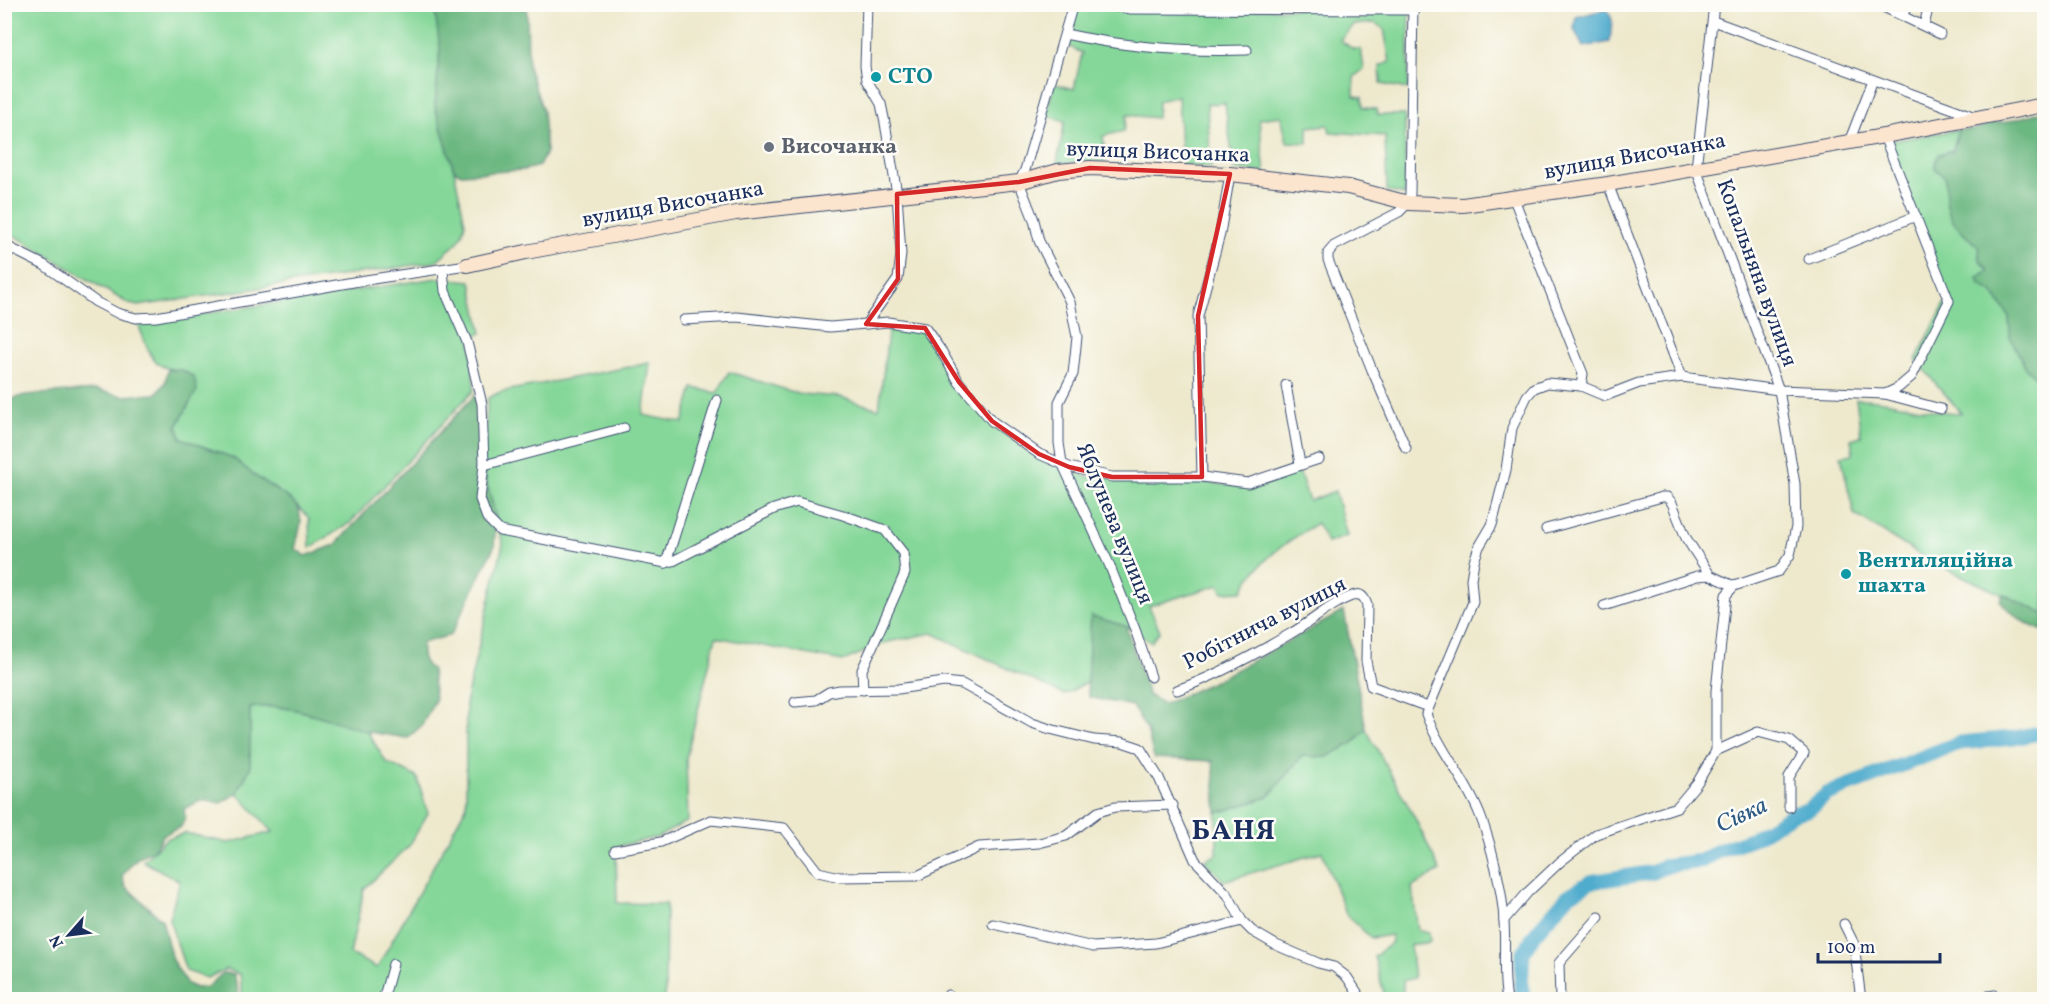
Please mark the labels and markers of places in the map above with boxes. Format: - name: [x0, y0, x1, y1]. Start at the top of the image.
- place label: СТО: [888, 62, 933, 93]
- marker: СТО: [869, 70, 883, 84]
- place label: Височанка: [781, 132, 897, 163]
- marker: Височанка: [762, 140, 776, 154]
- place label: Вентиляційна шахта: [1858, 546, 2013, 602]
- marker: Вентиляційна шахта: [1839, 567, 1853, 581]

